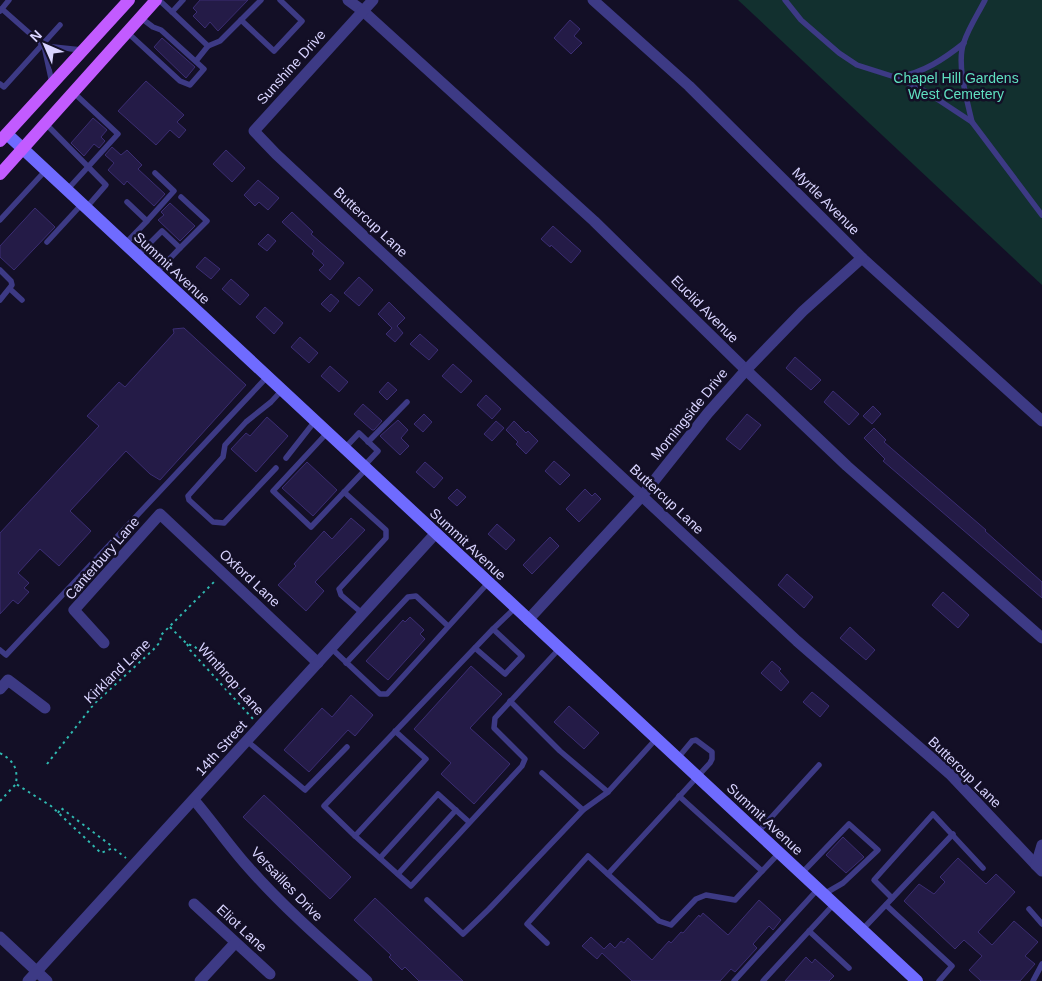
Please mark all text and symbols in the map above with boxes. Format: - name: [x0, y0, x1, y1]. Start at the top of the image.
- north arrow: [20, 20, 70, 70]
- street label: Sunshine Drive: [253, 26, 329, 108]
- text: N: [27, 27, 45, 45]
- park label: Chapel Hill Gardens West Cemetery: [893, 70, 1019, 102]
- street label: Myrtle Avenue: [789, 164, 863, 238]
- street label: Buttercup Lane: [331, 184, 411, 260]
- street label: Summit Avenue: [131, 229, 213, 307]
- street label: Euclid Avenue: [668, 272, 742, 346]
- street label: Morningside Drive: [647, 365, 731, 463]
- street label: Buttercup Lane: [627, 461, 707, 537]
- street label: Summit Avenue: [427, 505, 509, 583]
- street label: Canterbury Lane: [62, 513, 142, 603]
- street label: Oxford Lane: [216, 546, 284, 610]
- street label: Kirkland Lane: [81, 635, 153, 706]
- street label: Winthrop Lane: [195, 640, 268, 718]
- street label: 14th Street: [192, 717, 250, 779]
- street label: Buttercup Lane: [925, 733, 1005, 811]
- street label: Summit Avenue: [724, 780, 806, 858]
- street label: Versailles Drive: [248, 844, 326, 924]
- street label: Eliot Lane: [214, 901, 270, 955]

